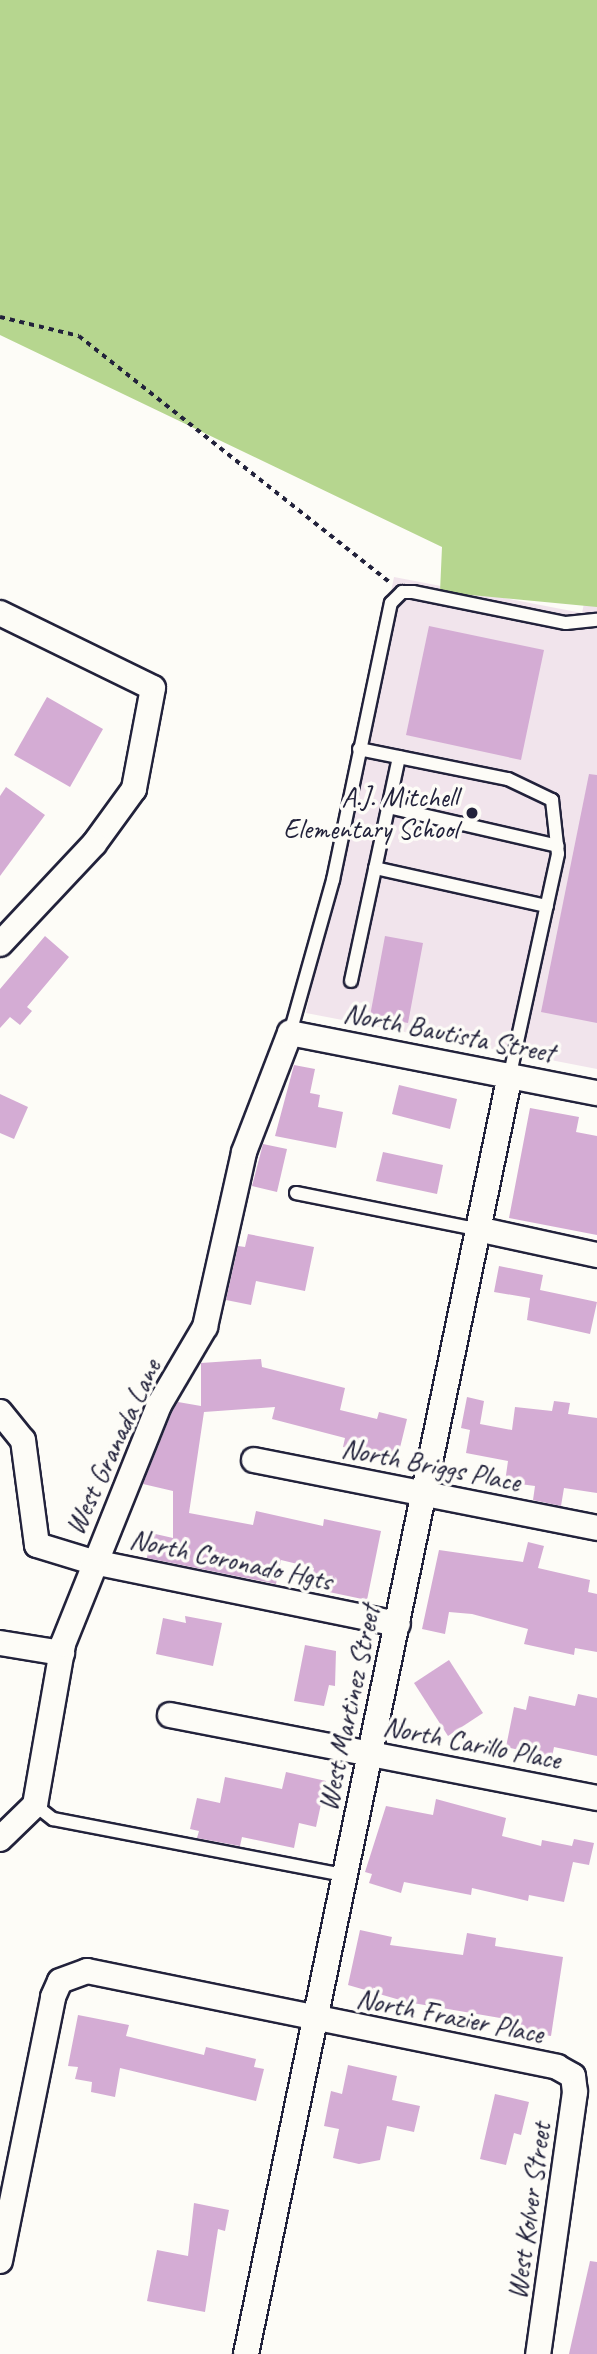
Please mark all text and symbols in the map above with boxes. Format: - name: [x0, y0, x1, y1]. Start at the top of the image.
- place label: A.J. Mitchell Elementary School: [283, 780, 458, 846]
- marker: A.J. Mitchell Elementary School: [464, 805, 480, 821]
- street label: North Bautista Street: [340, 996, 558, 1070]
- street label: West Granada Lane: [58, 1354, 168, 1540]
- street label: North Briggs Place: [339, 1431, 523, 1499]
- street label: North Coronado Hgts: [127, 1522, 335, 1598]
- street label: West Martinez Street: [311, 1602, 387, 1814]
- street label: North Carillo Place: [380, 1709, 564, 1777]
- street label: North Frazier Place: [354, 1981, 546, 2051]
- street label: West Kolver Street: [500, 2120, 558, 2302]

